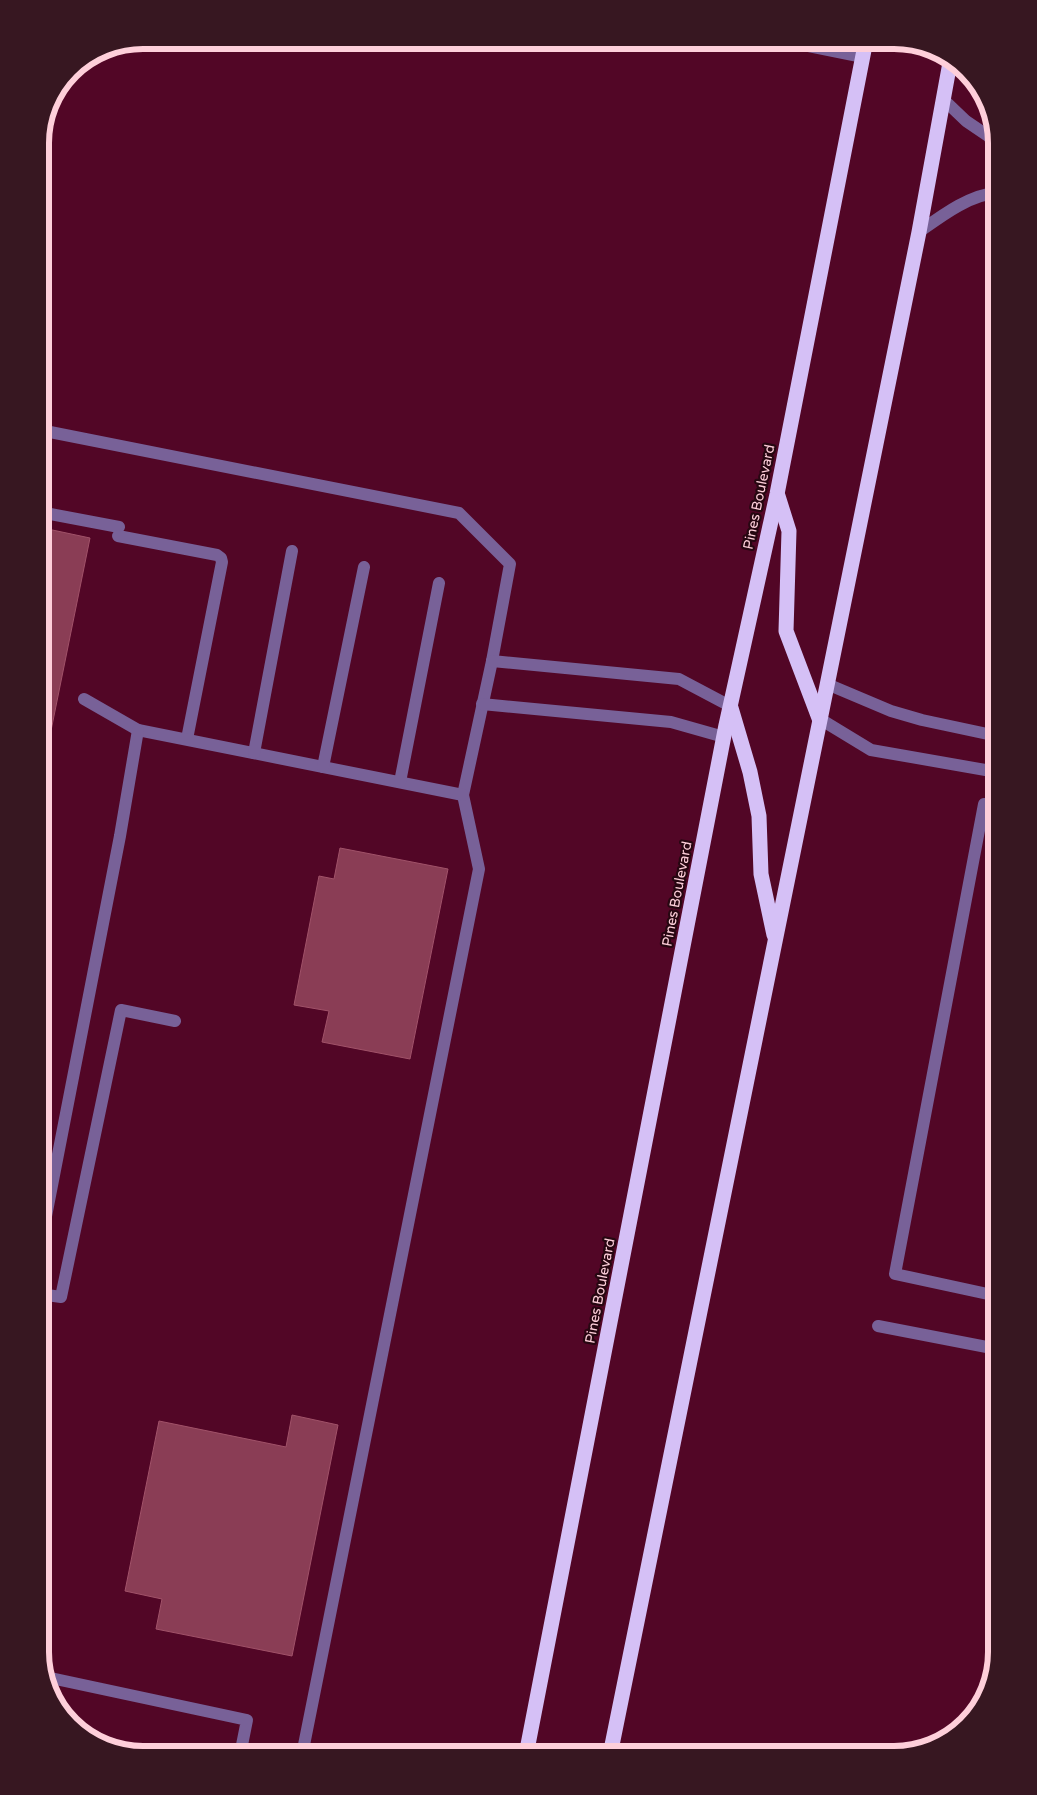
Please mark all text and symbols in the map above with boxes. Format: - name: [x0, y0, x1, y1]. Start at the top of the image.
- street label: Pines Boulevard: [740, 443, 778, 551]
- street label: Pines Boulevard: [658, 840, 696, 948]
- street label: Pines Boulevard: [581, 1237, 619, 1345]

